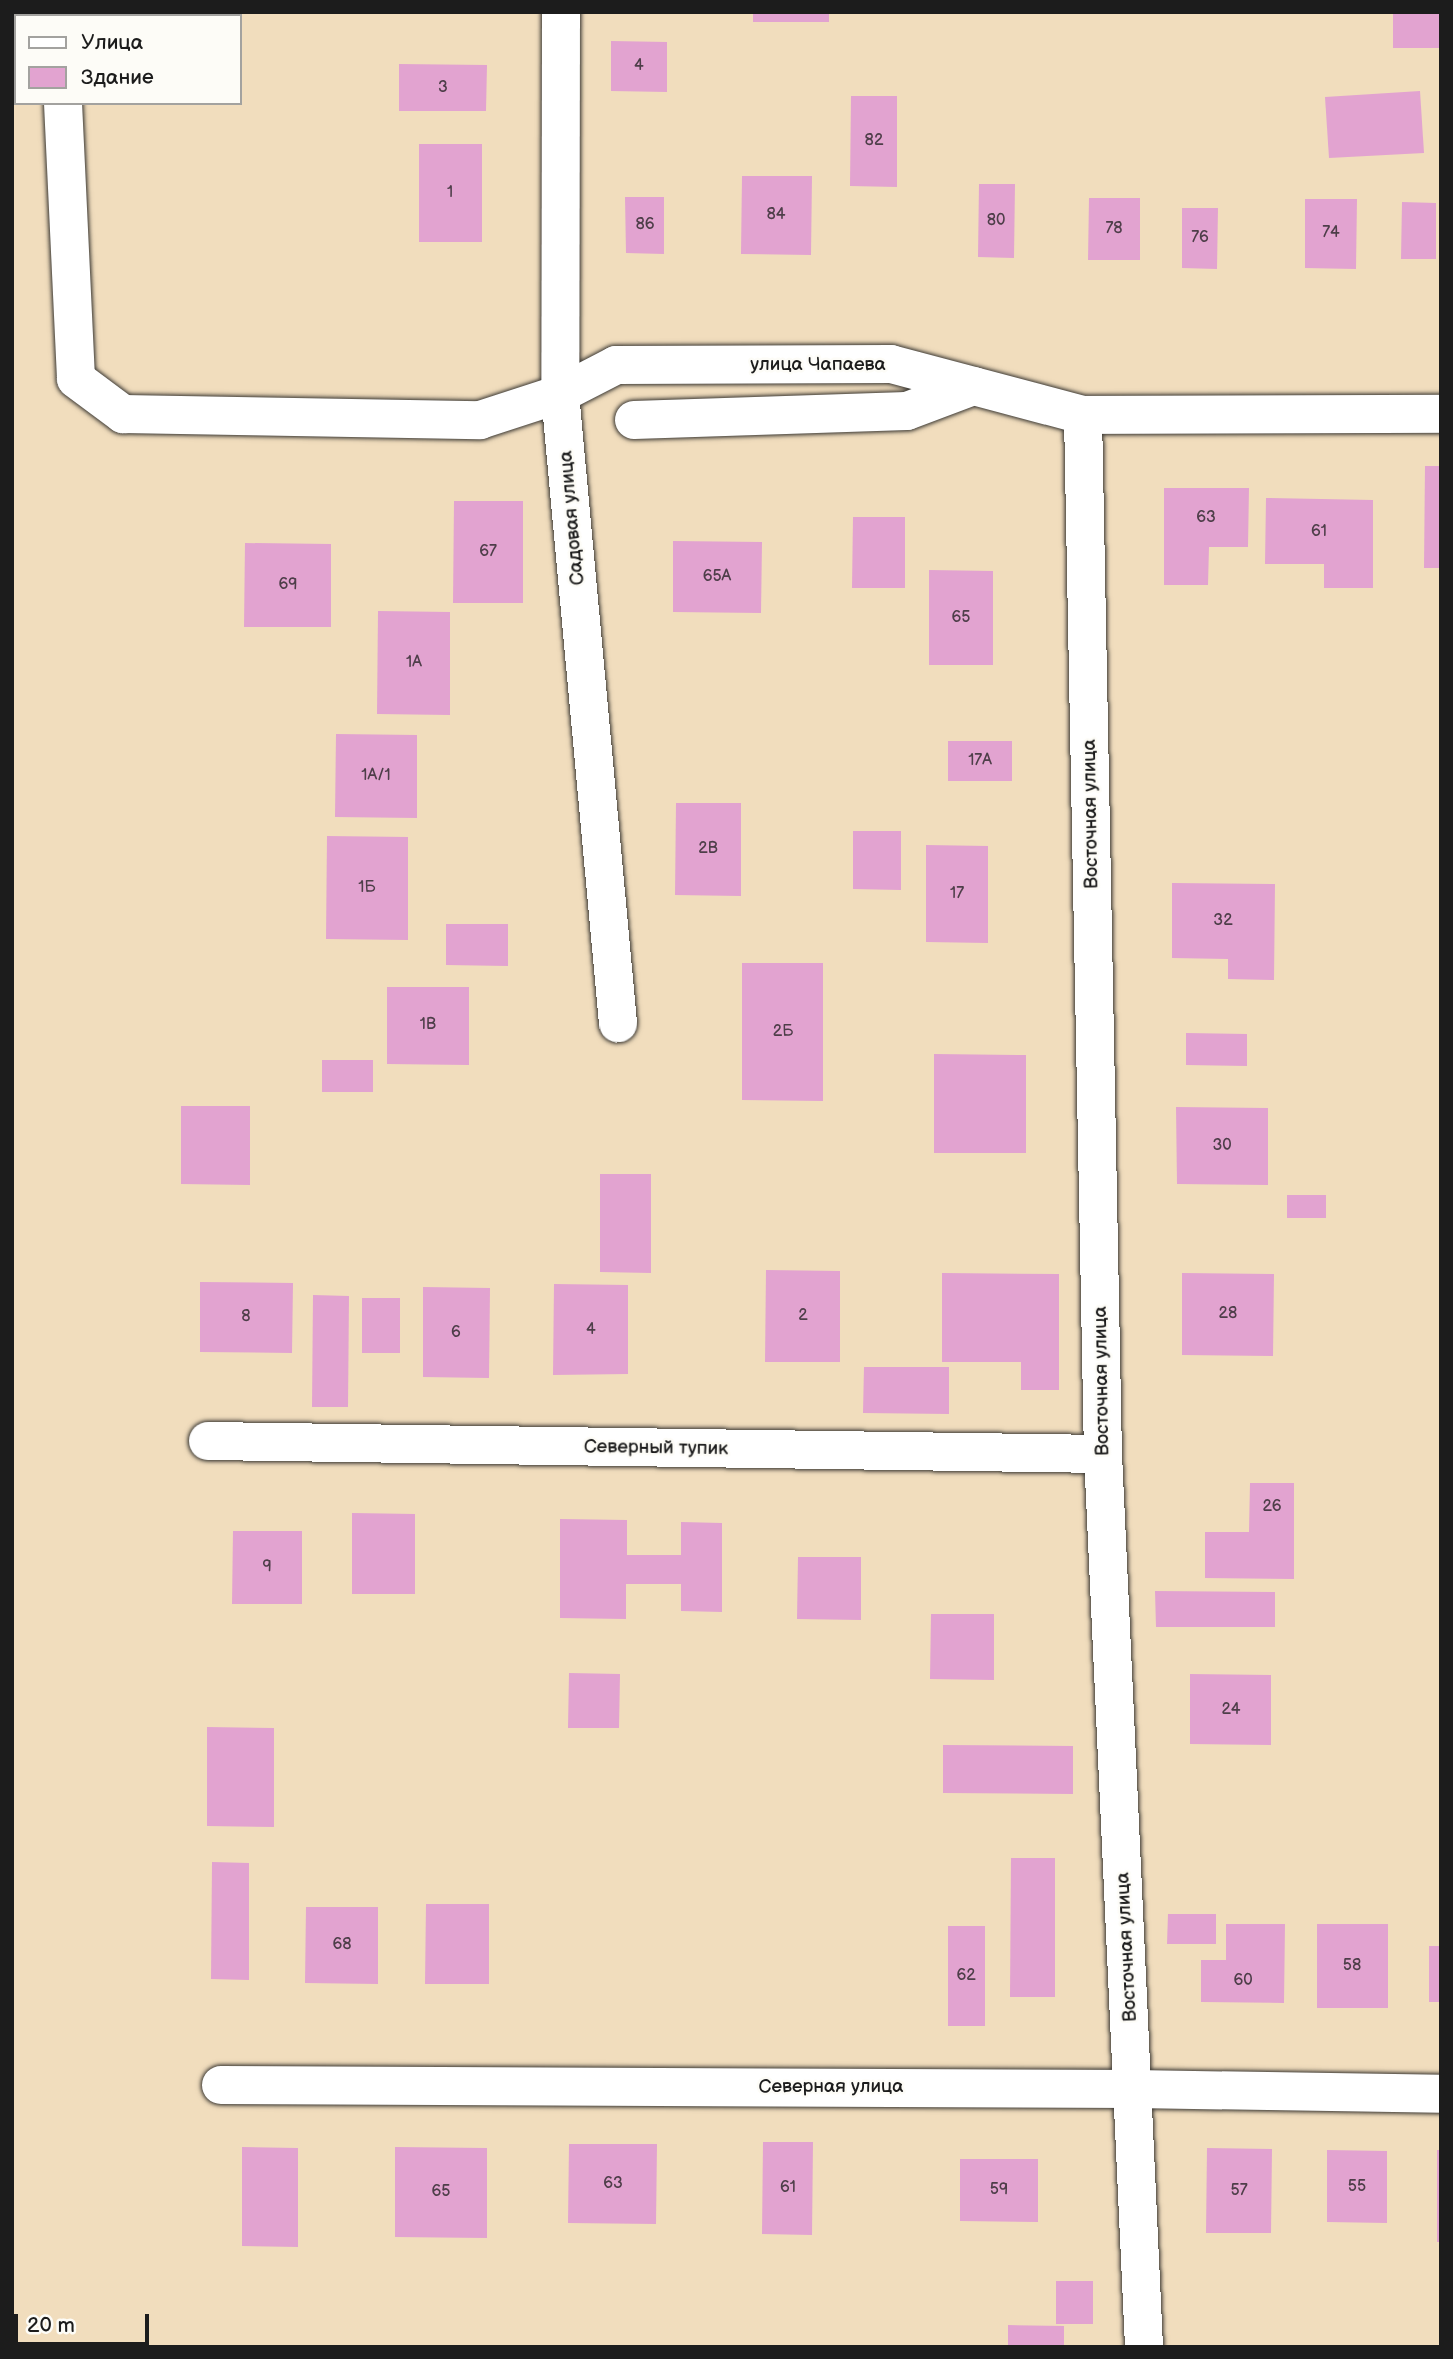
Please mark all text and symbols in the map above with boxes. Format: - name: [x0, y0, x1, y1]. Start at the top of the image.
- legend: [14, 14, 242, 105]
- text: Улица: [81, 30, 143, 55]
- house number: 4: [634, 56, 644, 76]
- text: Здание: [81, 65, 154, 90]
- house number: 3: [438, 78, 448, 98]
- house number: 82: [865, 131, 883, 151]
- house number: 1: [447, 183, 453, 203]
- house number: 84: [766, 205, 786, 225]
- house number: 80: [987, 211, 1005, 231]
- house number: 86: [635, 215, 655, 235]
- house number: 78: [1105, 219, 1123, 239]
- house number: 74: [1322, 223, 1340, 243]
- house number: 76: [1191, 228, 1209, 248]
- street label: улица Чапаева: [750, 354, 886, 376]
- street label: Садовая улица: [555, 450, 589, 586]
- house number: 63: [1196, 508, 1216, 528]
- house number: 61: [1311, 522, 1327, 542]
- house number: 67: [479, 542, 497, 562]
- house number: 65А: [703, 567, 731, 587]
- house number: 69: [278, 575, 298, 595]
- house number: 65: [952, 608, 970, 628]
- house number: 1А: [406, 653, 422, 673]
- street label: Восточная улица: [1078, 739, 1104, 889]
- house number: 17А: [968, 751, 992, 771]
- house number: 1А/1: [361, 766, 391, 786]
- house number: 2В: [698, 839, 718, 859]
- house number: 1Б: [358, 878, 376, 898]
- house number: 17: [950, 884, 964, 904]
- house number: 32: [1213, 911, 1233, 931]
- house number: 1В: [420, 1015, 436, 1035]
- house number: 2Б: [773, 1022, 793, 1042]
- house number: 30: [1212, 1136, 1232, 1156]
- house number: 28: [1219, 1304, 1237, 1324]
- house number: 2: [798, 1306, 808, 1326]
- street label: Восточная улица: [1089, 1306, 1115, 1456]
- house number: 8: [241, 1307, 251, 1327]
- house number: 4: [586, 1320, 596, 1340]
- house number: 6: [451, 1323, 461, 1343]
- street label: Северный тупик: [584, 1435, 728, 1461]
- house number: 26: [1262, 1497, 1282, 1517]
- house number: 9: [262, 1557, 272, 1577]
- house number: 24: [1222, 1700, 1240, 1720]
- street label: Восточная улица: [1112, 1872, 1142, 2022]
- house number: 68: [332, 1935, 352, 1955]
- house number: 58: [1343, 1956, 1361, 1976]
- house number: 62: [956, 1966, 976, 1986]
- house number: 60: [1233, 1971, 1253, 1991]
- street label: Северная улица: [759, 2076, 903, 2098]
- house number: 63: [603, 2174, 623, 2194]
- house number: 55: [1348, 2177, 1366, 2197]
- house number: 61: [780, 2178, 796, 2198]
- house number: 59: [990, 2180, 1008, 2200]
- house number: 57: [1230, 2181, 1248, 2201]
- house number: 65: [432, 2182, 450, 2202]
- scale bar: [18, 2300, 152, 2344]
- text: 20 m: [27, 2313, 75, 2338]

